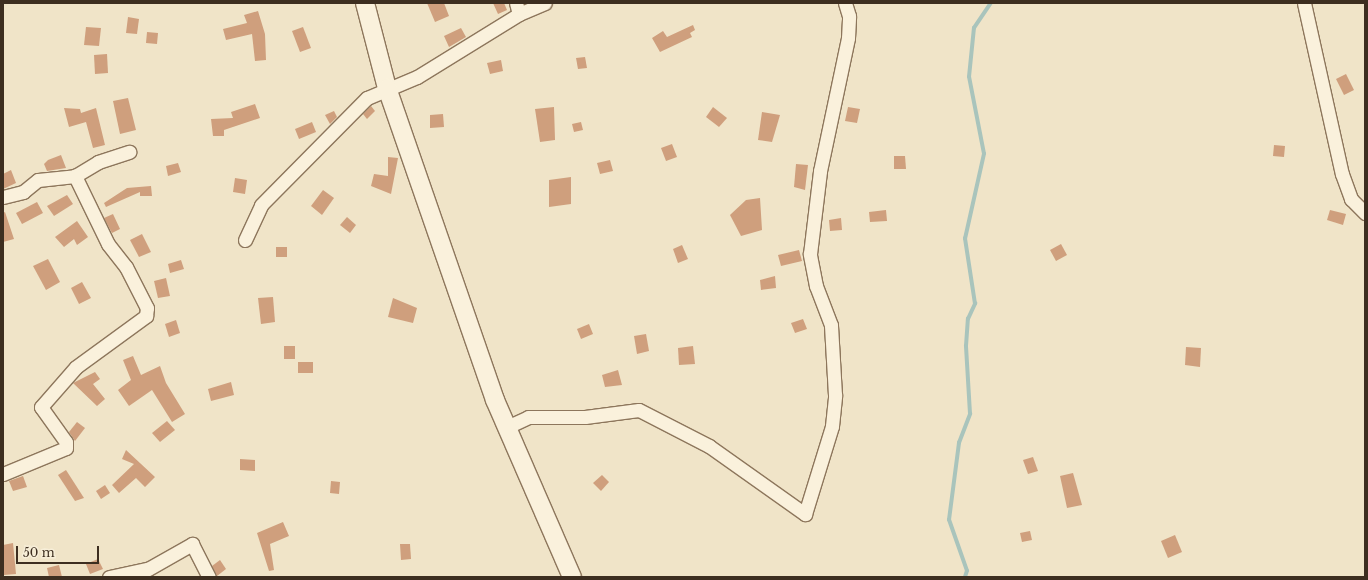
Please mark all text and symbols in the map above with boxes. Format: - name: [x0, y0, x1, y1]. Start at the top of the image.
- scale bar: [18, 538, 101, 564]
- text: 50 m: [23, 545, 55, 560]

